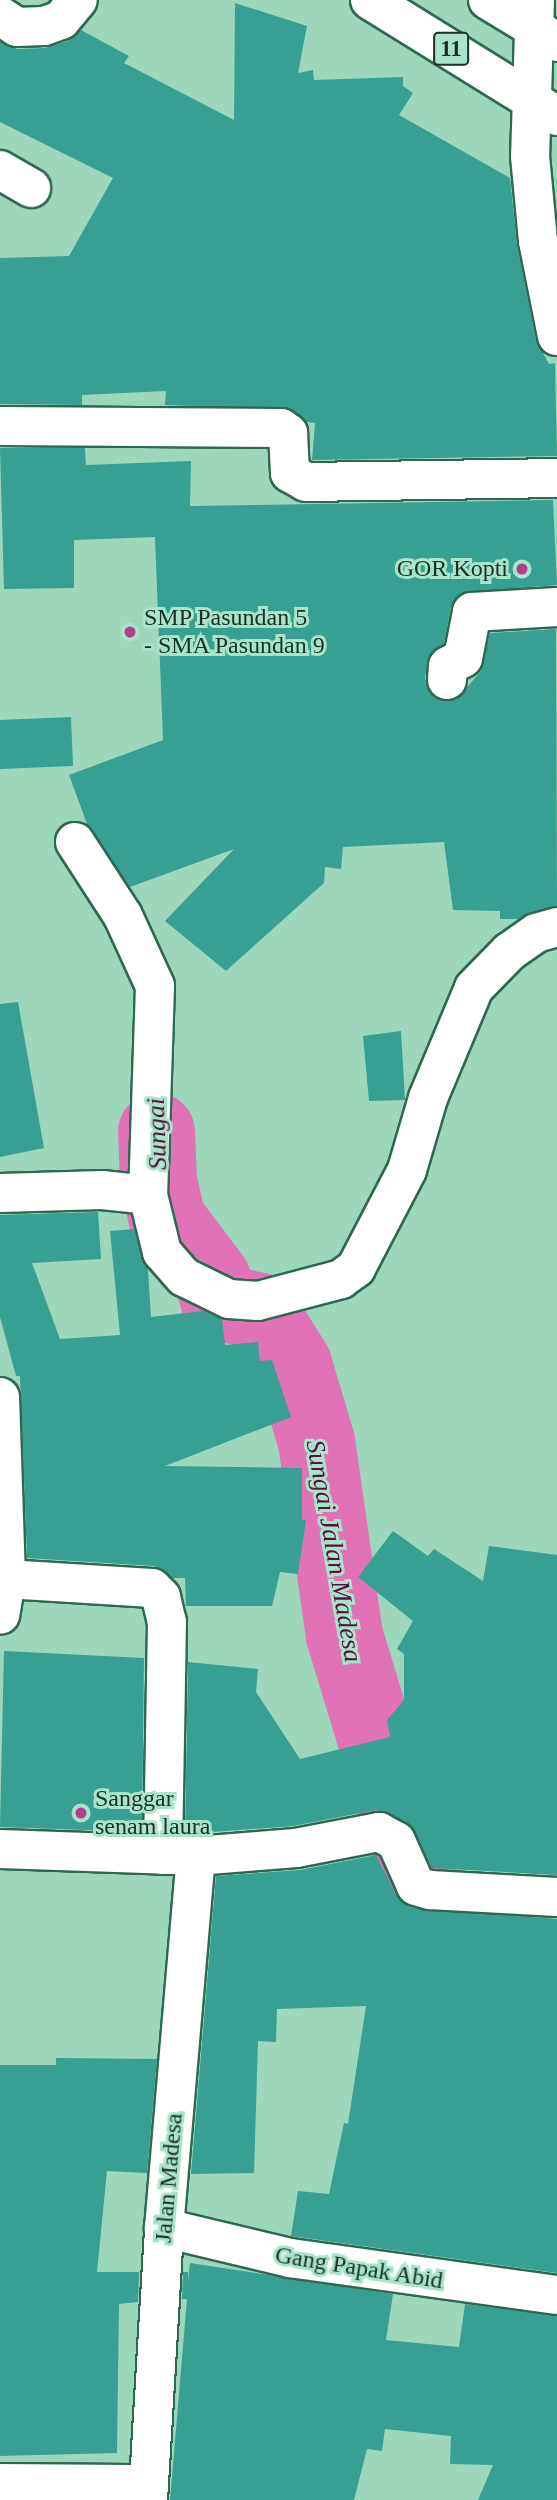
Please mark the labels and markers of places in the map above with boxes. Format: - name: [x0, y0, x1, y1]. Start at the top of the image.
- place label: GOR Kopti: [397, 555, 508, 583]
- marker: GOR Kopti: [514, 561, 530, 577]
- place label: SMP Pasundan 5 - SMA Pasundan 9: [144, 604, 326, 660]
- marker: SMP Pasundan 5 - SMA Pasundan 9: [122, 624, 138, 640]
- place label: Sanggar senam laura: [95, 1785, 210, 1841]
- marker: Sanggar senam laura: [73, 1805, 89, 1821]

